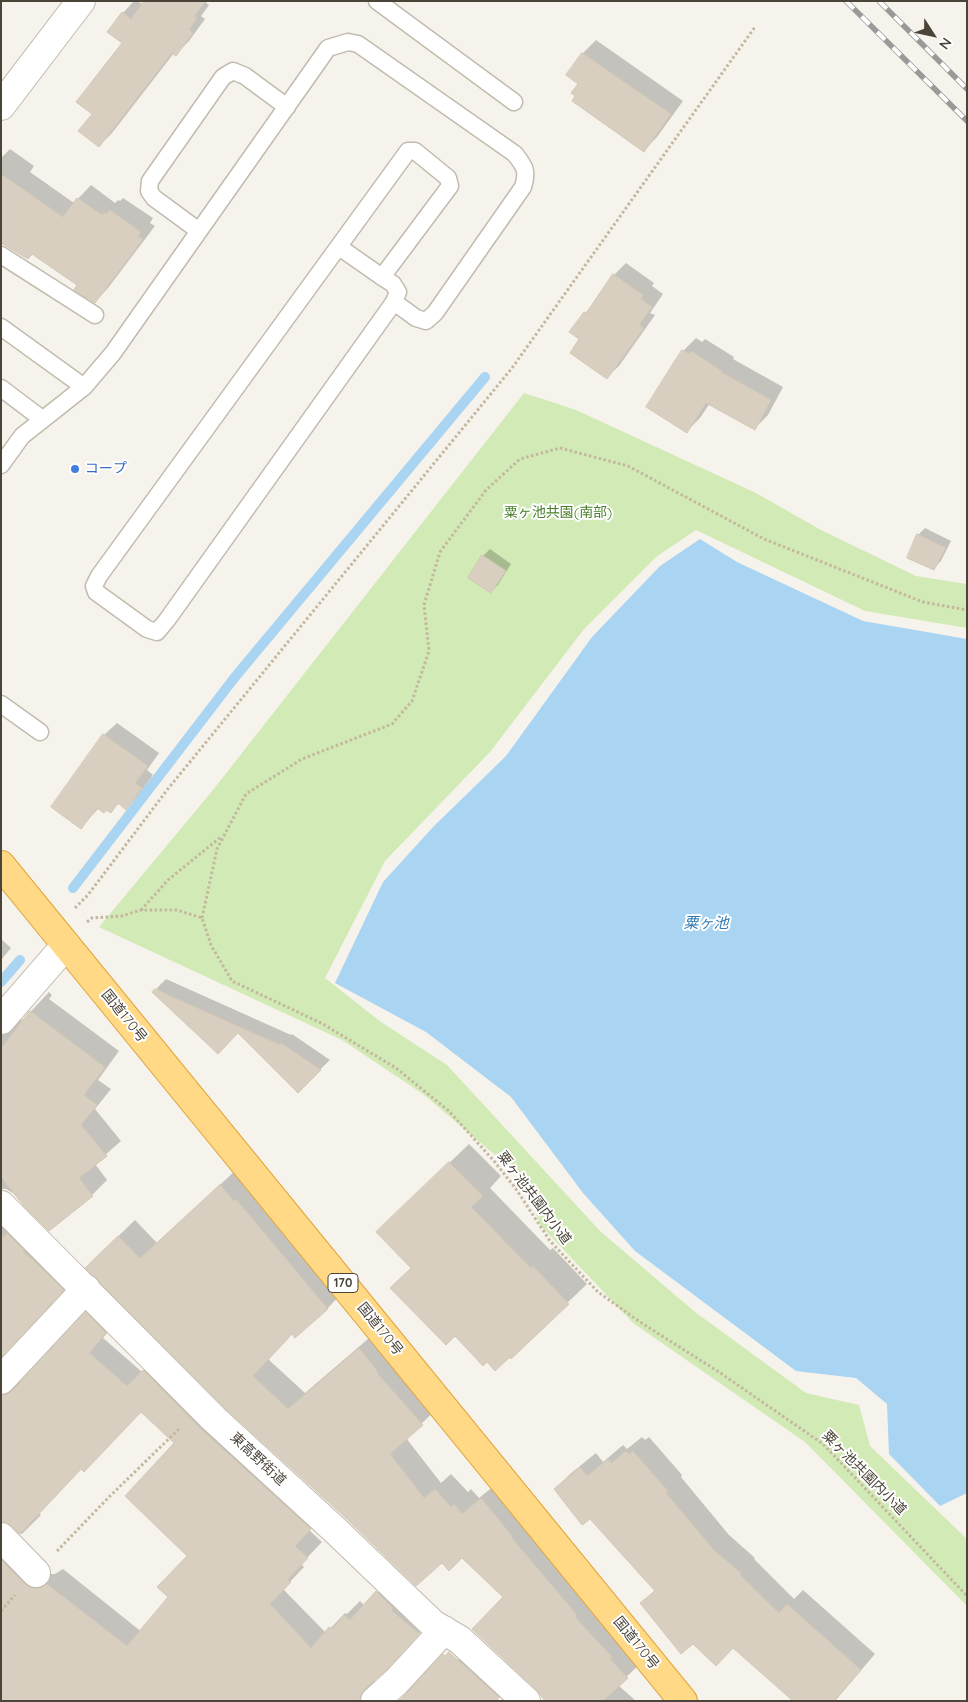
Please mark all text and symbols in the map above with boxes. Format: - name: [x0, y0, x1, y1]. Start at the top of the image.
- north arrow: [908, 10, 958, 60]
- text: N: [935, 34, 956, 53]
- place label: コープ: [85, 461, 127, 477]
- marker: コープ: [69, 463, 81, 475]
- park label: 粟ヶ池共園(南部): [504, 505, 612, 521]
- water label: 粟ヶ池: [684, 914, 728, 932]
- street label: 国道170号: [98, 986, 150, 1046]
- street label: 粟ヶ池共園内小道: [494, 1148, 574, 1248]
- road number: 170: [328, 1274, 358, 1292]
- street label: 国道170号: [354, 1299, 406, 1359]
- street label: 粟ヶ池共園内小道: [818, 1427, 910, 1519]
- street label: 東高野街道: [227, 1429, 289, 1489]
- street label: 国道170号: [610, 1613, 662, 1673]

